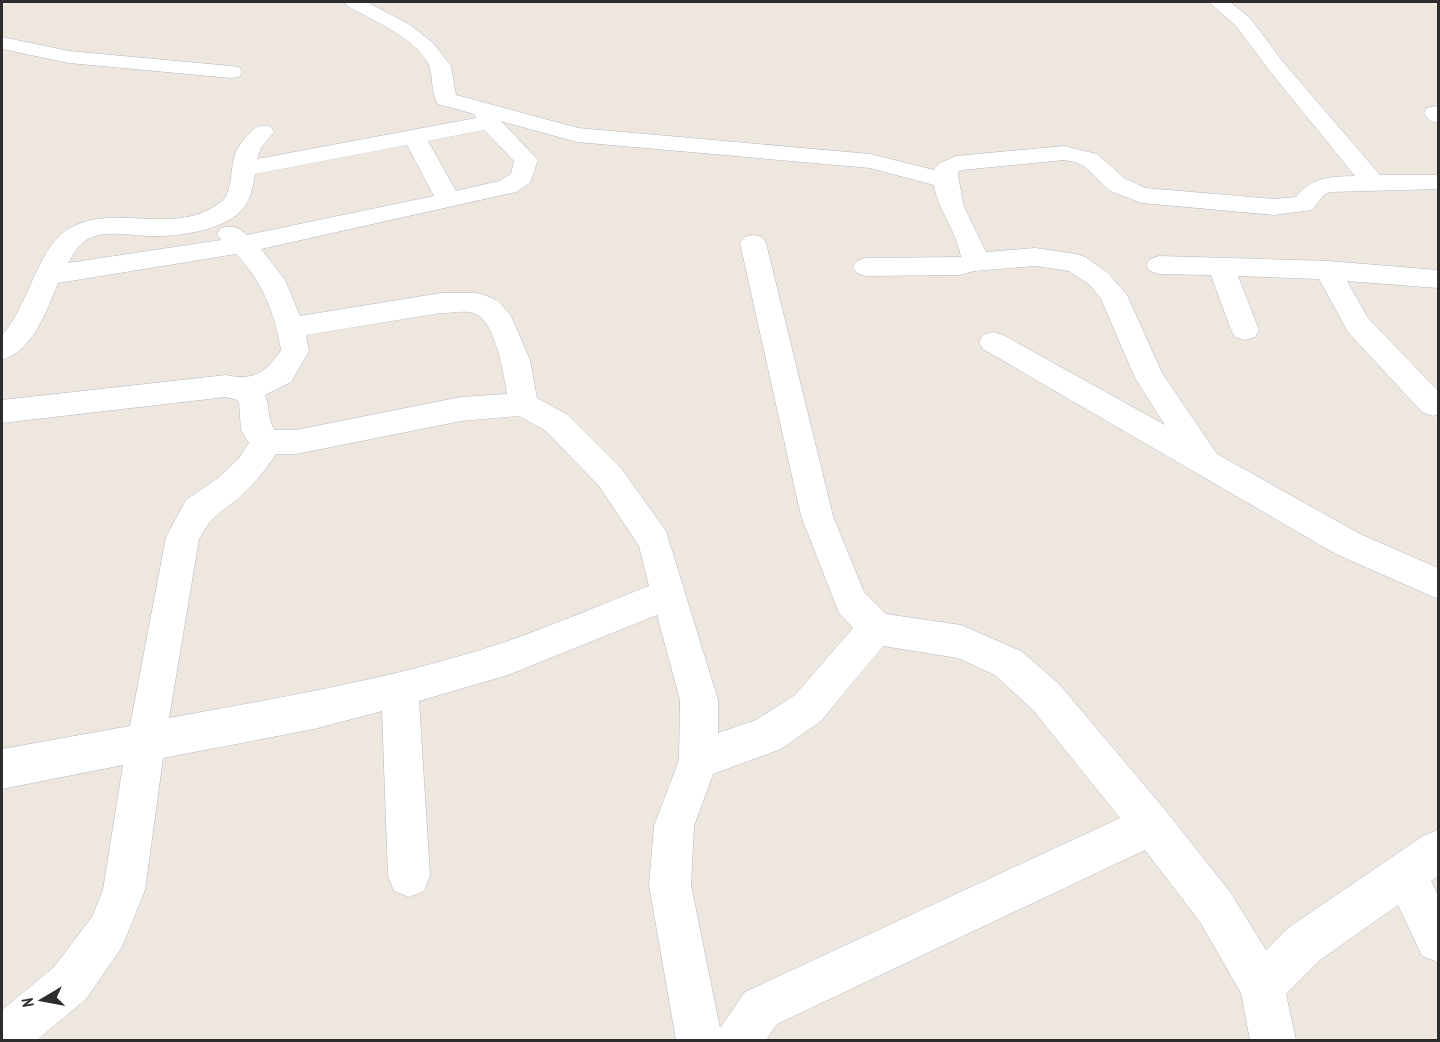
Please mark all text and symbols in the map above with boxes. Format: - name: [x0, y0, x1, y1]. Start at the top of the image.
- north arrow: [12, 970, 72, 1030]
- text: N: [17, 997, 38, 1009]

